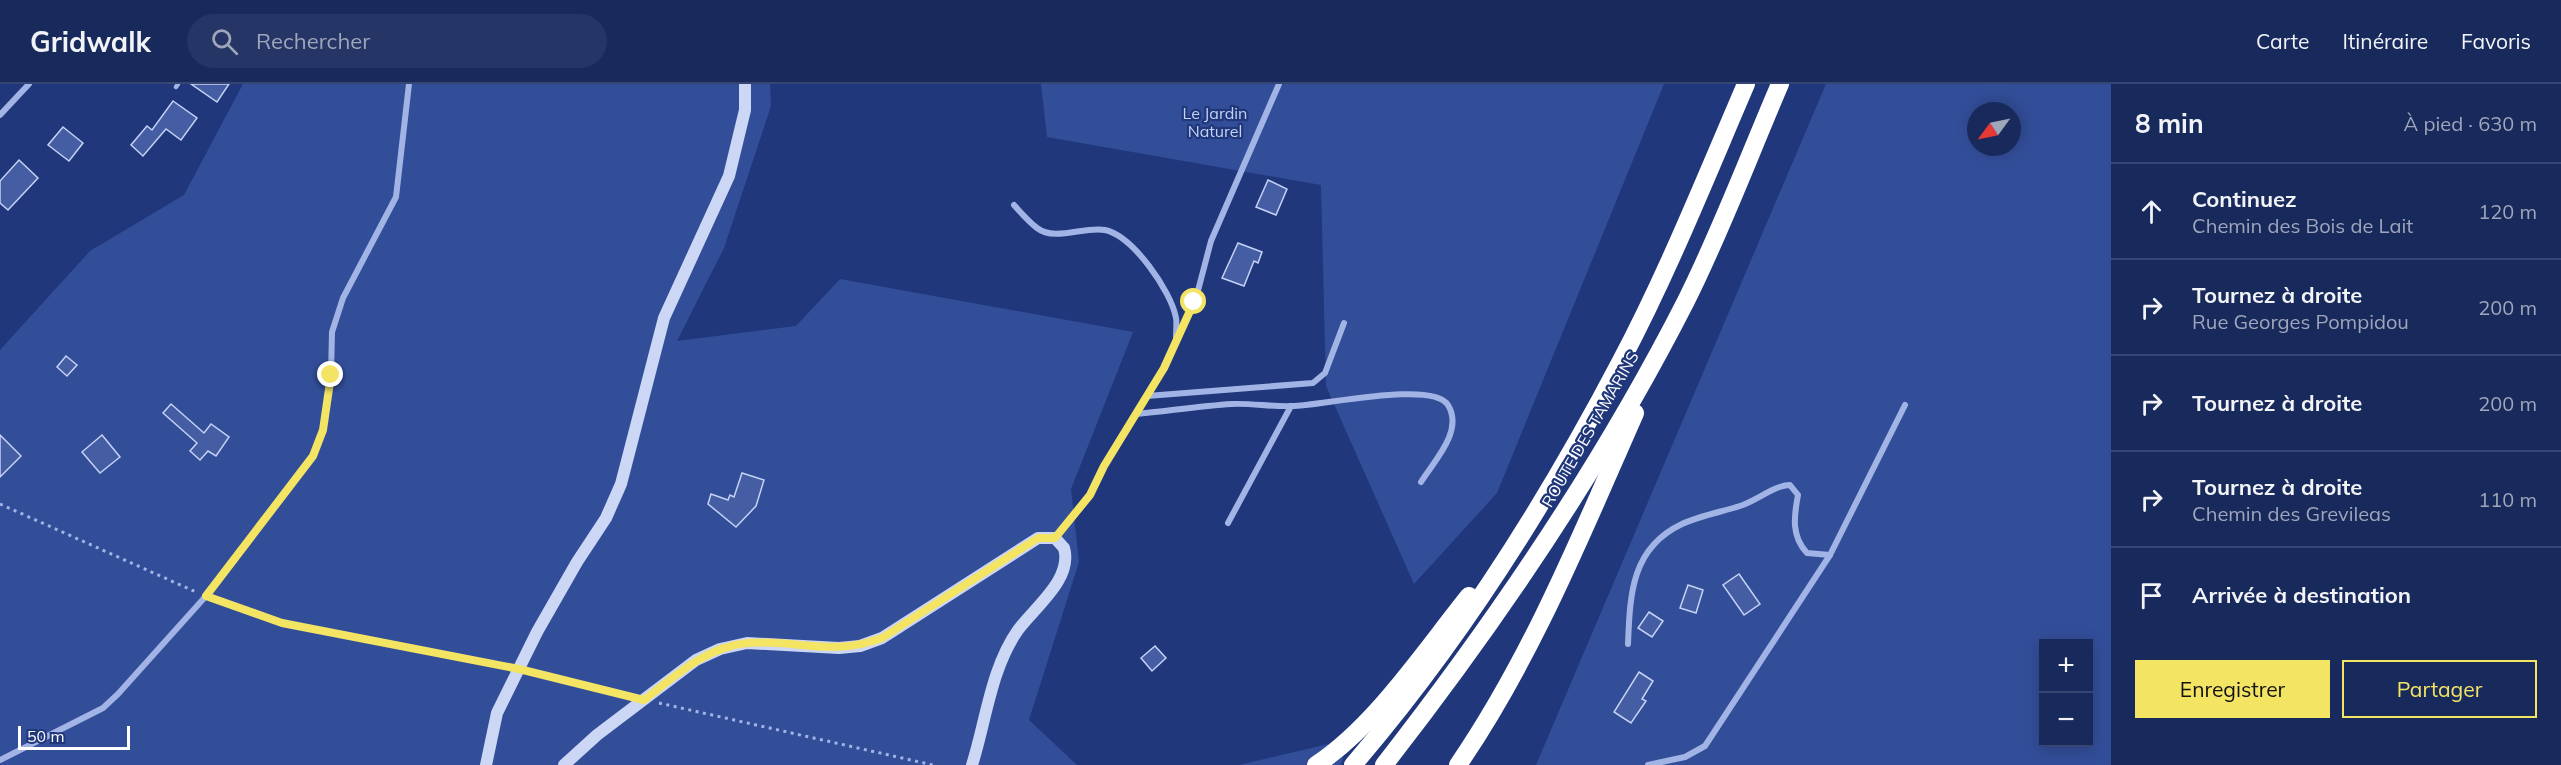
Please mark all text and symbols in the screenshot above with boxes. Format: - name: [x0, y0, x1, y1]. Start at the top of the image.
- search box: [187, 14, 607, 68]
- text: Gridwalk: [30, 24, 151, 59]
- icon: search: [208, 25, 241, 58]
- text: Rechercher: [256, 27, 370, 55]
- text: Carte: [2256, 28, 2310, 54]
- text: Itinéraire: [2343, 28, 2428, 54]
- text: Favoris: [2461, 28, 2531, 54]
- north arrow: [1967, 102, 2021, 156]
- park label: Le Jardin Naturel: [1183, 103, 1247, 141]
- text: 8 min: [2135, 107, 2204, 140]
- text: À pied · 630 m: [2404, 111, 2537, 136]
- text: Continuez: [2192, 185, 2297, 213]
- icon: ahead: [2135, 195, 2168, 228]
- text: 120 m: [2478, 199, 2537, 224]
- text: Chemin des Bois de Lait: [2192, 213, 2413, 238]
- text: Tournez à droite: [2192, 281, 2362, 309]
- route start: [1180, 288, 1206, 314]
- icon: right: [2135, 291, 2168, 324]
- text: 200 m: [2478, 295, 2537, 320]
- text: Rue Georges Pompidou: [2192, 309, 2409, 334]
- street label: ROUTE DES TAMARINS: [1537, 348, 1643, 510]
- route end: [317, 361, 343, 387]
- icon: right: [2135, 387, 2168, 420]
- text: Tournez à droite: [2192, 389, 2362, 417]
- text: 200 m: [2478, 391, 2537, 416]
- text: Tournez à droite: [2192, 473, 2362, 501]
- icon: right: [2135, 483, 2168, 516]
- text: 110 m: [2478, 487, 2537, 512]
- text: Chemin des Grevileas: [2192, 501, 2391, 526]
- icon: arrive: [2135, 579, 2168, 612]
- text: Arrivée à destination: [2192, 581, 2411, 609]
- map controls: [2039, 639, 2093, 747]
- button: +: [2039, 639, 2093, 693]
- button: Enregistrer: [2135, 660, 2330, 718]
- button: Partager: [2342, 660, 2537, 718]
- button: −: [2039, 693, 2093, 747]
- scale bar: [18, 723, 130, 750]
- text: 50 m: [27, 726, 64, 746]

